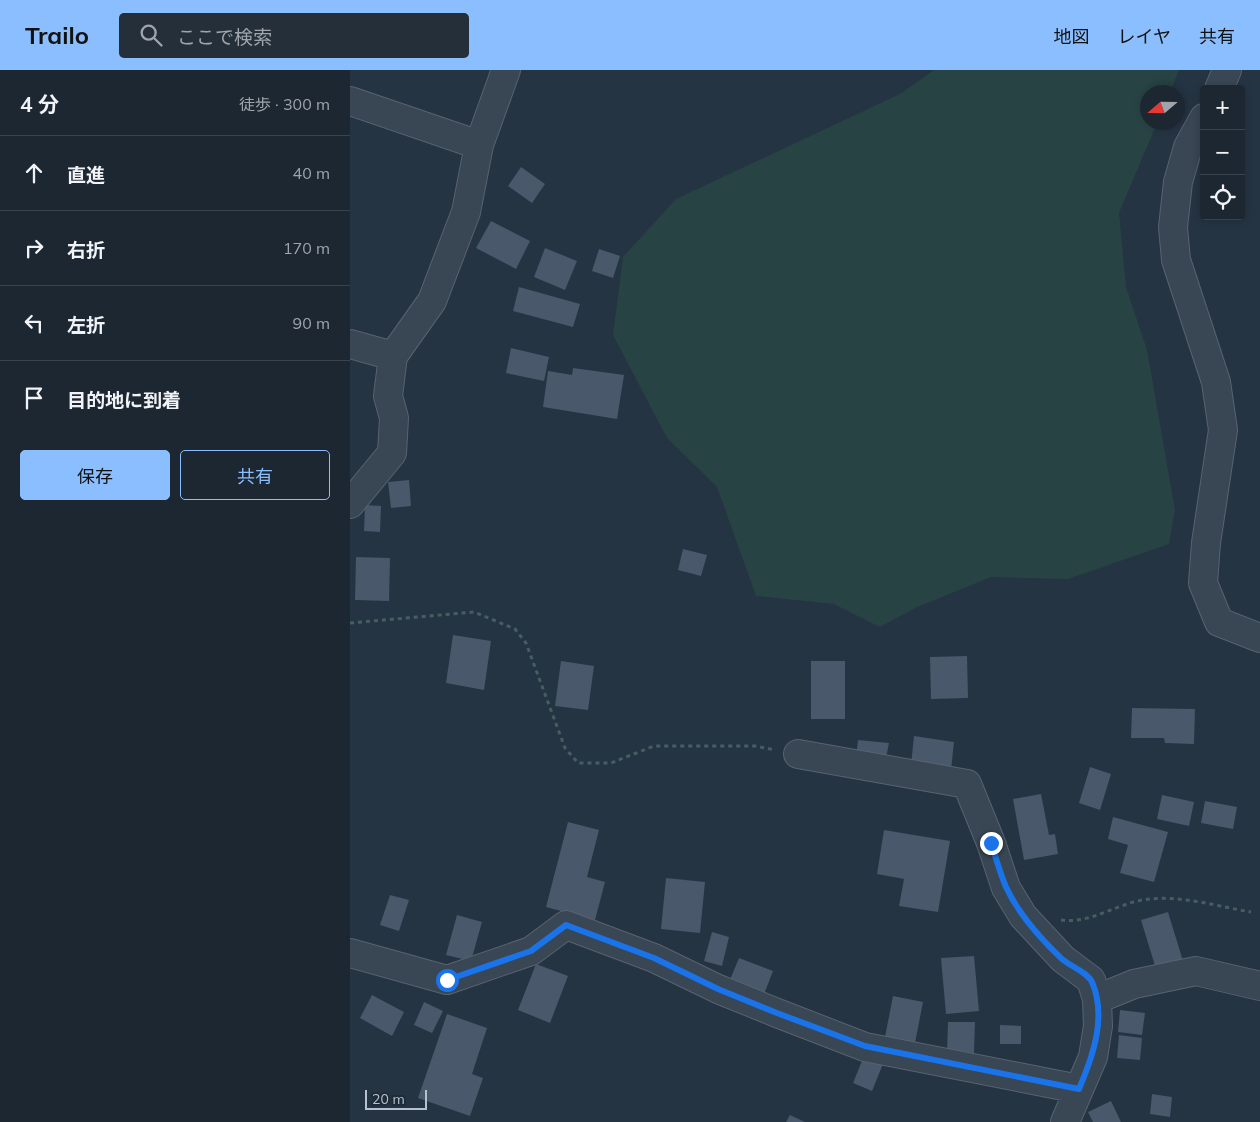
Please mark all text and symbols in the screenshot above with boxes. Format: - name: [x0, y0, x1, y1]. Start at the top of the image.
- search box: [119, 13, 469, 58]
- text: Trailo: [25, 20, 89, 50]
- icon: search: [137, 21, 165, 49]
- text: ここで検索: [177, 25, 272, 49]
- text: 地図: [1054, 25, 1090, 48]
- text: レイヤ: [1118, 25, 1171, 48]
- text: 共有: [1199, 25, 1235, 48]
- north arrow: [1140, 85, 1185, 130]
- map controls: [1200, 85, 1245, 220]
- button: +: [1200, 85, 1245, 130]
- text: 4 分: [20, 91, 59, 117]
- text: 徒歩 · 300 m: [239, 94, 330, 114]
- button: −: [1200, 130, 1245, 175]
- icon: ahead: [20, 159, 48, 187]
- text: 直進: [67, 163, 105, 187]
- text: 40 m: [293, 163, 330, 183]
- button: locate: [1200, 175, 1245, 220]
- icon: right: [20, 234, 48, 262]
- text: 右折: [67, 238, 105, 262]
- text: 170 m: [283, 238, 330, 258]
- icon: left: [20, 309, 48, 337]
- text: 左折: [67, 313, 105, 337]
- text: 90 m: [293, 313, 330, 333]
- icon: arrive: [20, 384, 48, 412]
- text: 目的地に到着: [67, 388, 181, 412]
- button: 保存: [20, 450, 170, 500]
- button: 共有: [180, 450, 330, 500]
- route end: [980, 832, 1003, 855]
- route start: [436, 969, 459, 992]
- scale bar: [365, 1087, 428, 1110]
- text: 20 m: [372, 1090, 405, 1108]

